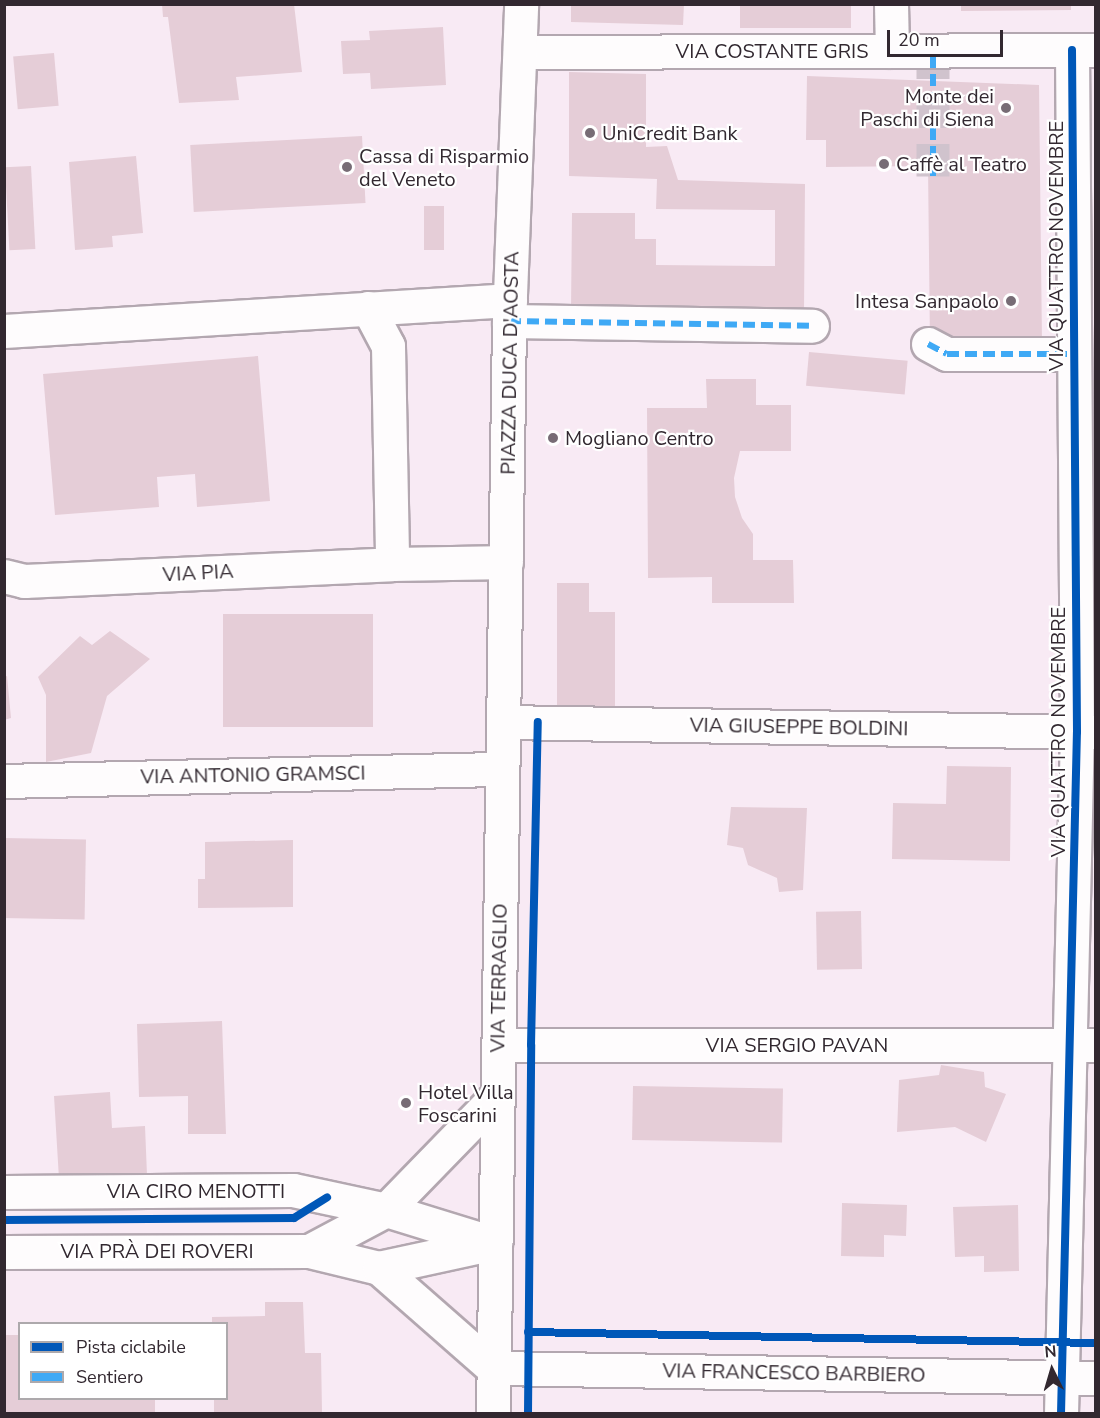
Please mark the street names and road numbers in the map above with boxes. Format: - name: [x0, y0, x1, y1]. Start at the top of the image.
- street label: VIA COSTANTE GRIS: [675, 39, 869, 63]
- street label: VIA QUATTRO NOVEMBRE: [1044, 121, 1068, 371]
- street label: PIAZZA DUCA D'AOSTA: [496, 251, 524, 475]
- street label: VIA PIA: [162, 559, 234, 587]
- street label: VIA QUATTRO NOVEMBRE: [1046, 607, 1070, 857]
- street label: VIA GIUSEPPE BOLDINI: [690, 713, 908, 741]
- street label: VIA ANTONIO GRAMSCI: [140, 761, 366, 789]
- street label: VIA TERRAGLIO: [486, 903, 512, 1053]
- street label: VIA SERGIO PAVAN: [706, 1033, 888, 1057]
- street label: VIA CIRO MENOTTI: [107, 1179, 285, 1203]
- street label: VIA PRÀ DEI ROVERI: [60, 1239, 254, 1263]
- street label: VIA FRANCESCO BARBIERO: [662, 1359, 926, 1387]

